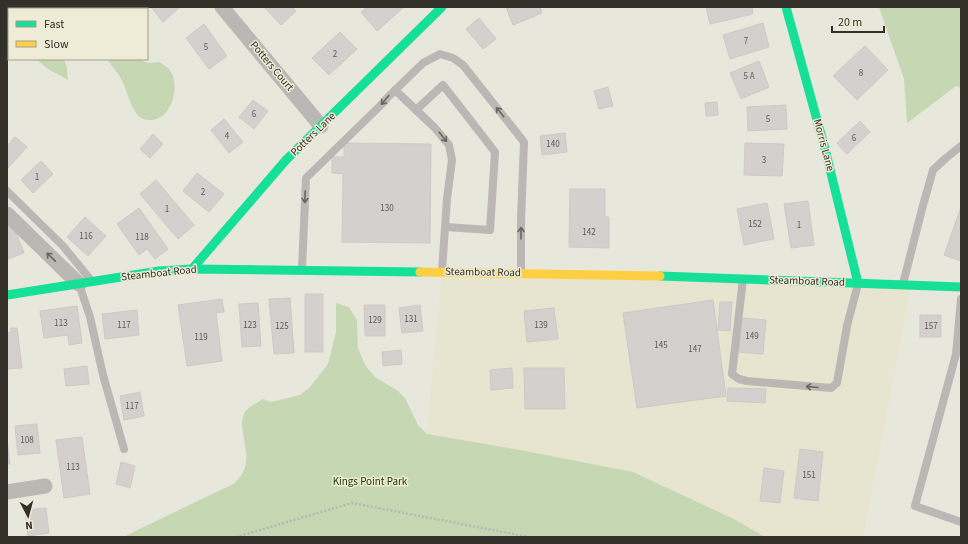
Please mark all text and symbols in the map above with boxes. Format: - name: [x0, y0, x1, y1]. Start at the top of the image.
- legend: [8, 8, 148, 60]
- scale bar: [832, 8, 884, 34]
- text: 20 m: [838, 14, 862, 31]
- text: Fast: [44, 16, 64, 33]
- house number: 7: [744, 35, 749, 48]
- text: Slow: [44, 36, 69, 53]
- street label: Potters Court: [247, 38, 297, 94]
- house number: 5: [204, 41, 209, 54]
- house number: 2: [333, 48, 338, 61]
- house number: 8: [859, 67, 864, 80]
- house number: 5 A: [743, 70, 755, 83]
- one-way arrow: [380, 95, 389, 106]
- one-way arrow: [496, 107, 505, 118]
- house number: 6: [252, 108, 257, 121]
- street label: Potters Lane: [287, 108, 339, 159]
- house number: 5: [766, 113, 771, 126]
- street label: Morris Lane: [810, 117, 838, 173]
- house number: 4: [225, 130, 230, 143]
- one-way arrow: [438, 132, 447, 143]
- house number: 6: [852, 132, 857, 145]
- house number: 140: [546, 138, 560, 151]
- house number: 3: [762, 154, 767, 167]
- house number: 1: [35, 171, 39, 184]
- house number: 2: [201, 186, 206, 199]
- one-way arrow: [301, 190, 309, 203]
- house number: 130: [380, 202, 394, 215]
- house number: 1: [165, 203, 169, 216]
- house number: 152: [748, 218, 762, 231]
- house number: 1: [797, 219, 801, 232]
- house number: 142: [582, 226, 596, 239]
- one-way arrow: [517, 227, 525, 240]
- house number: 116: [79, 230, 93, 243]
- house number: 118: [135, 231, 149, 244]
- one-way arrow: [46, 252, 56, 261]
- street label: Steamboat Road: [120, 262, 198, 284]
- street label: Steamboat Road: [445, 264, 521, 280]
- street label: Steamboat Road: [769, 272, 845, 290]
- house number: 131: [404, 313, 418, 326]
- house number: 129: [368, 314, 382, 327]
- house number: 113: [54, 317, 68, 330]
- house number: 117: [117, 319, 131, 332]
- house number: 123: [243, 319, 257, 332]
- house number: 139: [534, 319, 548, 332]
- house number: 125: [275, 320, 289, 333]
- house number: 157: [924, 320, 938, 333]
- house number: 149: [745, 330, 759, 343]
- house number: 119: [194, 331, 208, 344]
- house number: 145: [654, 339, 668, 352]
- house number: 147: [688, 343, 702, 356]
- one-way arrow: [806, 383, 819, 390]
- house number: 117: [125, 400, 139, 413]
- house number: 108: [20, 434, 34, 447]
- house number: 113: [66, 461, 80, 474]
- house number: 151: [802, 469, 816, 482]
- park label: Kings Point Park: [333, 474, 408, 489]
- north arrow: [8, 496, 48, 536]
- text: N: [25, 518, 33, 533]

